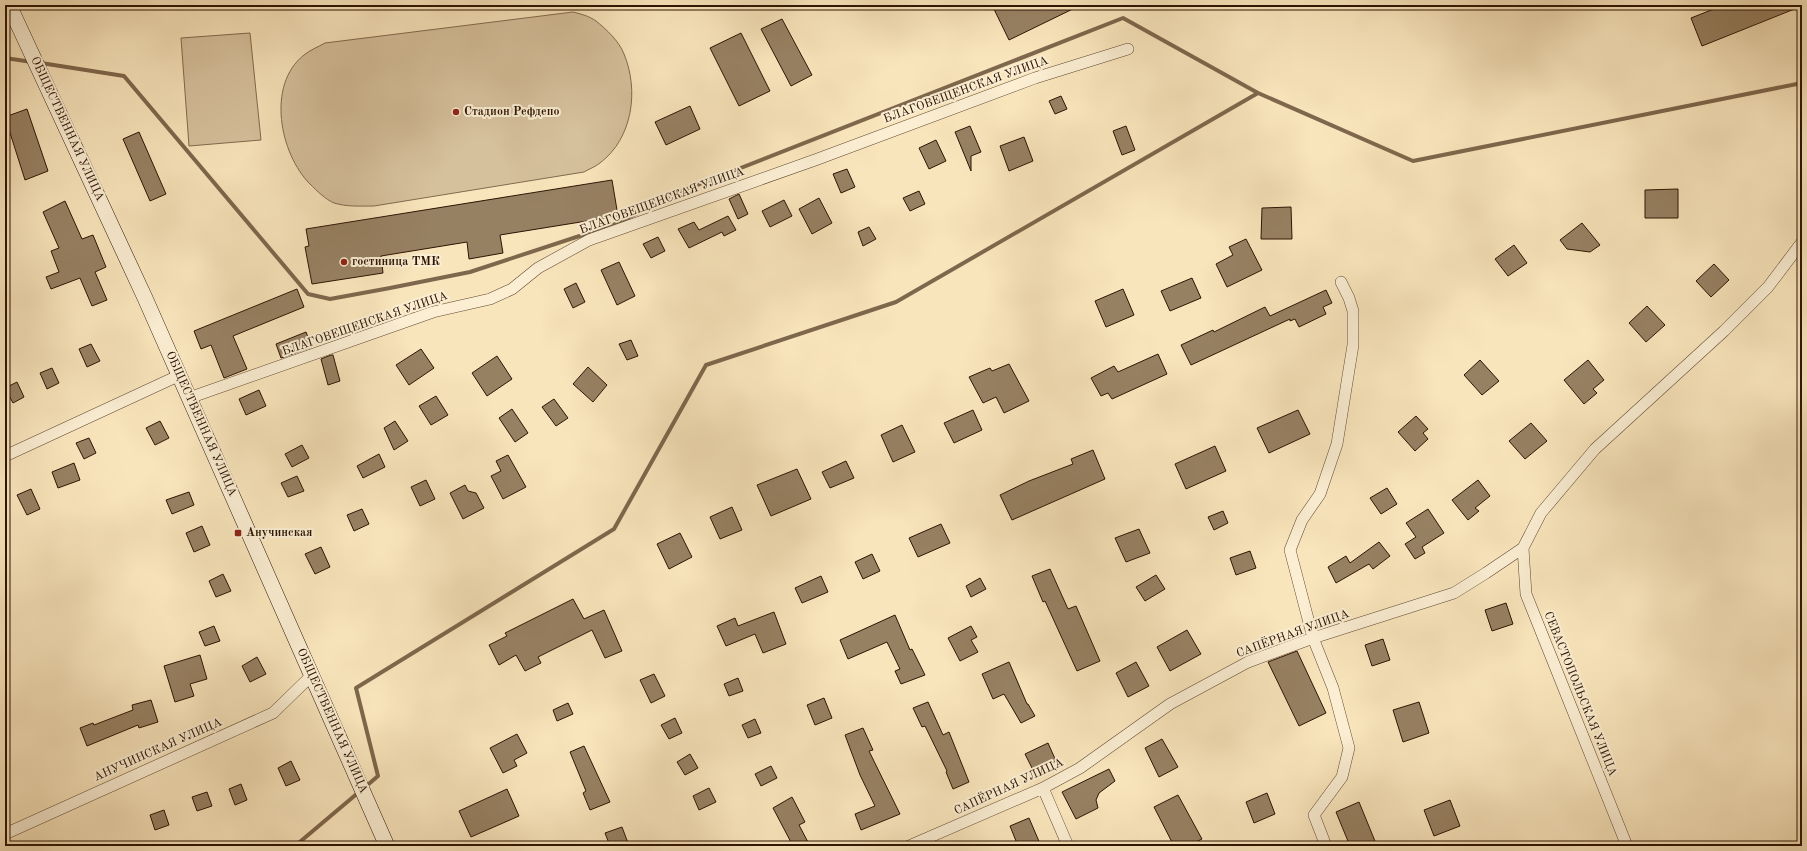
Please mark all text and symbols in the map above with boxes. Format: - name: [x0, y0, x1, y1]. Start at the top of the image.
- street label: ОБЩЕСТВЕННАЯ УЛИЦА: [28, 55, 106, 203]
- street label: БЛАГОВЕЩЕНСКАЯ УЛИЦА: [882, 55, 1050, 125]
- place label: Стадион Рефдепо: [464, 106, 559, 118]
- marker: Стадион Рефдепо: [451, 107, 461, 117]
- street label: БЛАГОВЕЩЕНСКАЯ УЛИЦА: [578, 166, 746, 236]
- place label: гостиница ТМК: [352, 256, 440, 268]
- marker: гостиница ТМК: [339, 257, 349, 267]
- street label: БЛАГОВЕЩЕНСКАЯ УЛИЦА: [281, 290, 449, 358]
- street label: ОБЩЕСТВЕННАЯ УЛИЦА: [163, 350, 239, 498]
- place label: Анучинская: [246, 527, 312, 539]
- marker: Анучинская: [233, 528, 243, 538]
- street label: САПЁРНАЯ УЛИЦА: [1234, 604, 1351, 660]
- street label: СЕВАСТОПОЛЬСКАЯ УЛИЦА: [1541, 610, 1619, 778]
- street label: ОБЩЕСТВЕННАЯ УЛИЦА: [294, 647, 370, 795]
- street label: АНУЧИНСКАЯ УЛИЦА: [92, 716, 224, 784]
- street label: САПЁРНАЯ УЛИЦА: [951, 753, 1065, 818]

